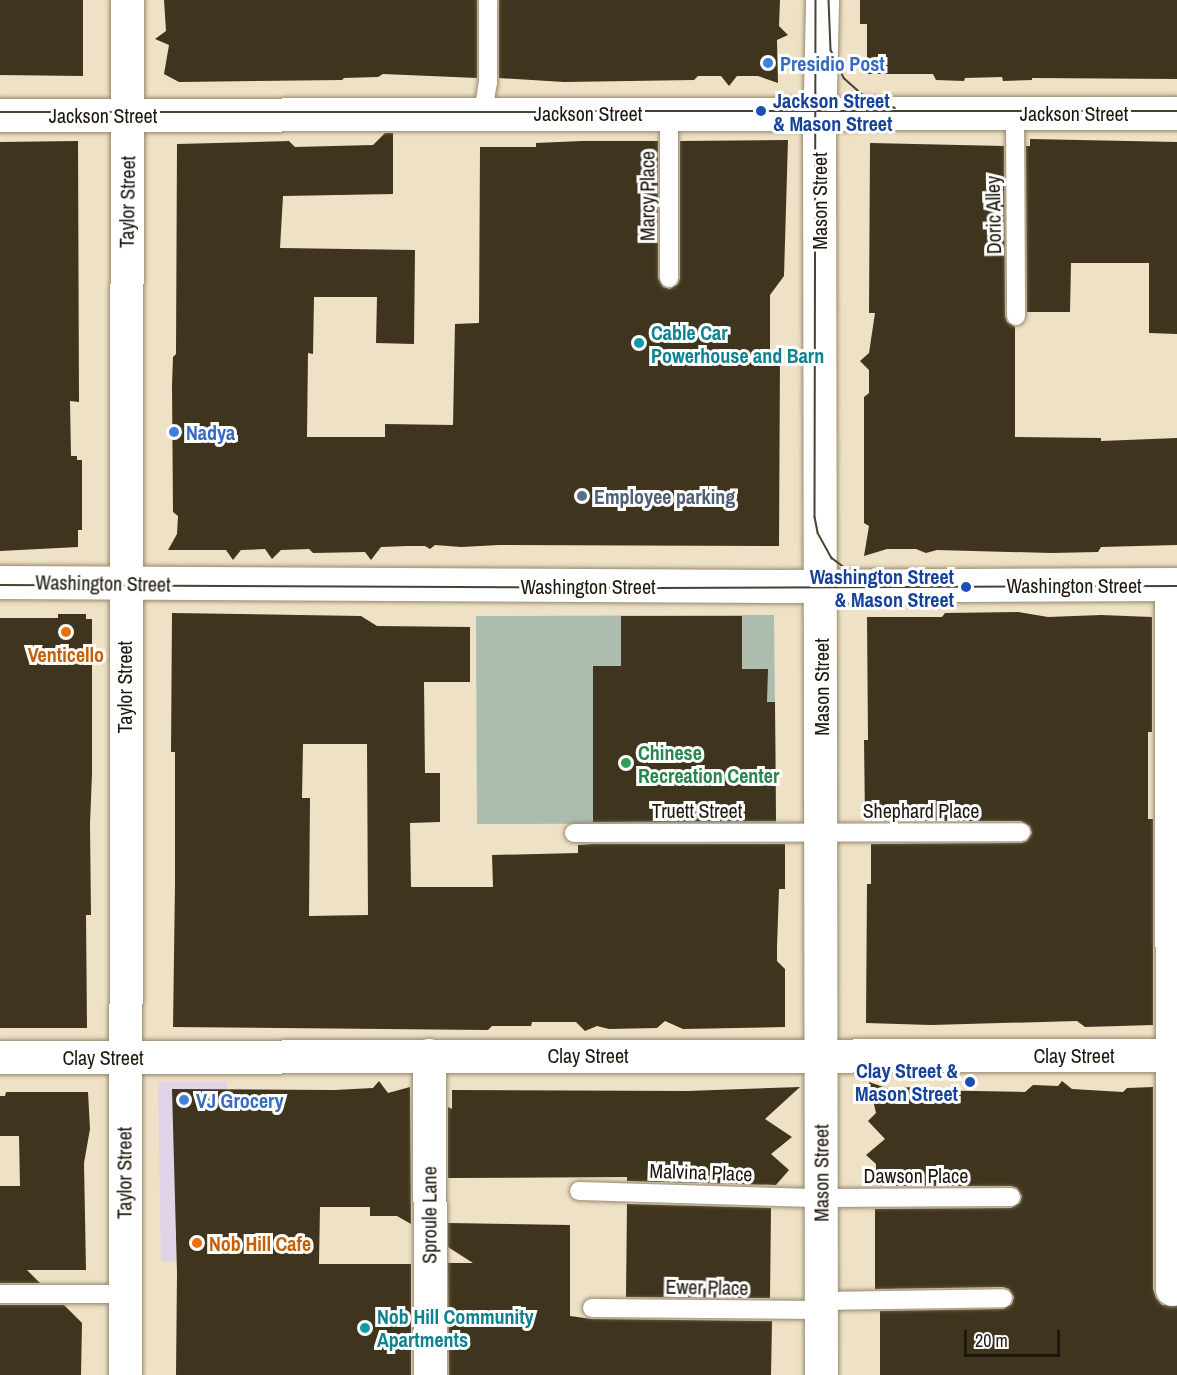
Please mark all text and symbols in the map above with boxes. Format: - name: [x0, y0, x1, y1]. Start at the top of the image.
- place label: Presidio Post: [780, 51, 885, 75]
- marker: Presidio Post: [761, 56, 775, 70]
- place label: Jackson Street & Mason Street: [773, 88, 892, 135]
- street label: Jackson Street: [534, 101, 642, 125]
- street label: Jackson Street: [1020, 101, 1128, 125]
- street label: Jackson Street: [49, 103, 157, 127]
- marker: Jackson Street & Mason Street: [754, 104, 768, 118]
- street label: Marcy Place: [635, 151, 659, 241]
- street label: Mason Street: [807, 152, 831, 250]
- street label: Taylor Street: [114, 156, 140, 248]
- street label: Doric Alley: [980, 175, 1006, 255]
- place label: Cable Car Powerhouse and Barn: [651, 320, 824, 367]
- marker: Cable Car Powerhouse and Barn: [632, 336, 646, 350]
- place label: Nadya: [186, 420, 235, 444]
- marker: Nadya: [167, 425, 181, 439]
- place label: Employee parking: [594, 484, 735, 508]
- marker: Employee parking: [575, 489, 589, 503]
- place label: Washington Street & Mason Street: [810, 564, 954, 611]
- street label: Washington Street: [35, 570, 171, 596]
- street label: Washington Street: [1006, 573, 1142, 597]
- street label: Washington Street: [520, 574, 656, 598]
- marker: Washington Street & Mason Street: [959, 580, 973, 594]
- marker: Venticello: [59, 625, 73, 639]
- street label: Mason Street: [809, 638, 833, 736]
- street label: Taylor Street: [112, 641, 136, 733]
- place label: Venticello: [28, 642, 104, 666]
- place label: Chinese Recreation Center: [638, 740, 779, 787]
- marker: Chinese Recreation Center: [619, 756, 633, 770]
- street label: Truett Street: [652, 798, 742, 822]
- street label: Shephard Place: [863, 798, 979, 822]
- street label: Clay Street: [547, 1043, 629, 1067]
- street label: Clay Street: [1033, 1043, 1115, 1067]
- street label: Clay Street: [62, 1045, 144, 1069]
- place label: Clay Street & Mason Street: [855, 1058, 958, 1105]
- marker: Clay Street & Mason Street: [963, 1075, 977, 1089]
- place label: VJ Grocery: [196, 1088, 284, 1112]
- marker: VJ Grocery: [177, 1093, 191, 1107]
- street label: Mason Street: [809, 1124, 833, 1222]
- street label: Taylor Street: [112, 1127, 136, 1219]
- street label: Malvina Place: [649, 1158, 753, 1186]
- street label: Dawson Place: [864, 1163, 968, 1187]
- street label: Sproule Lane: [417, 1166, 441, 1264]
- place label: Nob Hill Cafe: [209, 1231, 311, 1255]
- marker: Nob Hill Cafe: [190, 1236, 204, 1250]
- street label: Ewer Place: [665, 1274, 749, 1300]
- place label: Nob Hill Community Apartments: [377, 1304, 534, 1351]
- scale bar: [967, 1318, 1063, 1356]
- marker: Nob Hill Community Apartments: [358, 1321, 372, 1335]
- text: 20 m: [975, 1328, 1008, 1353]

